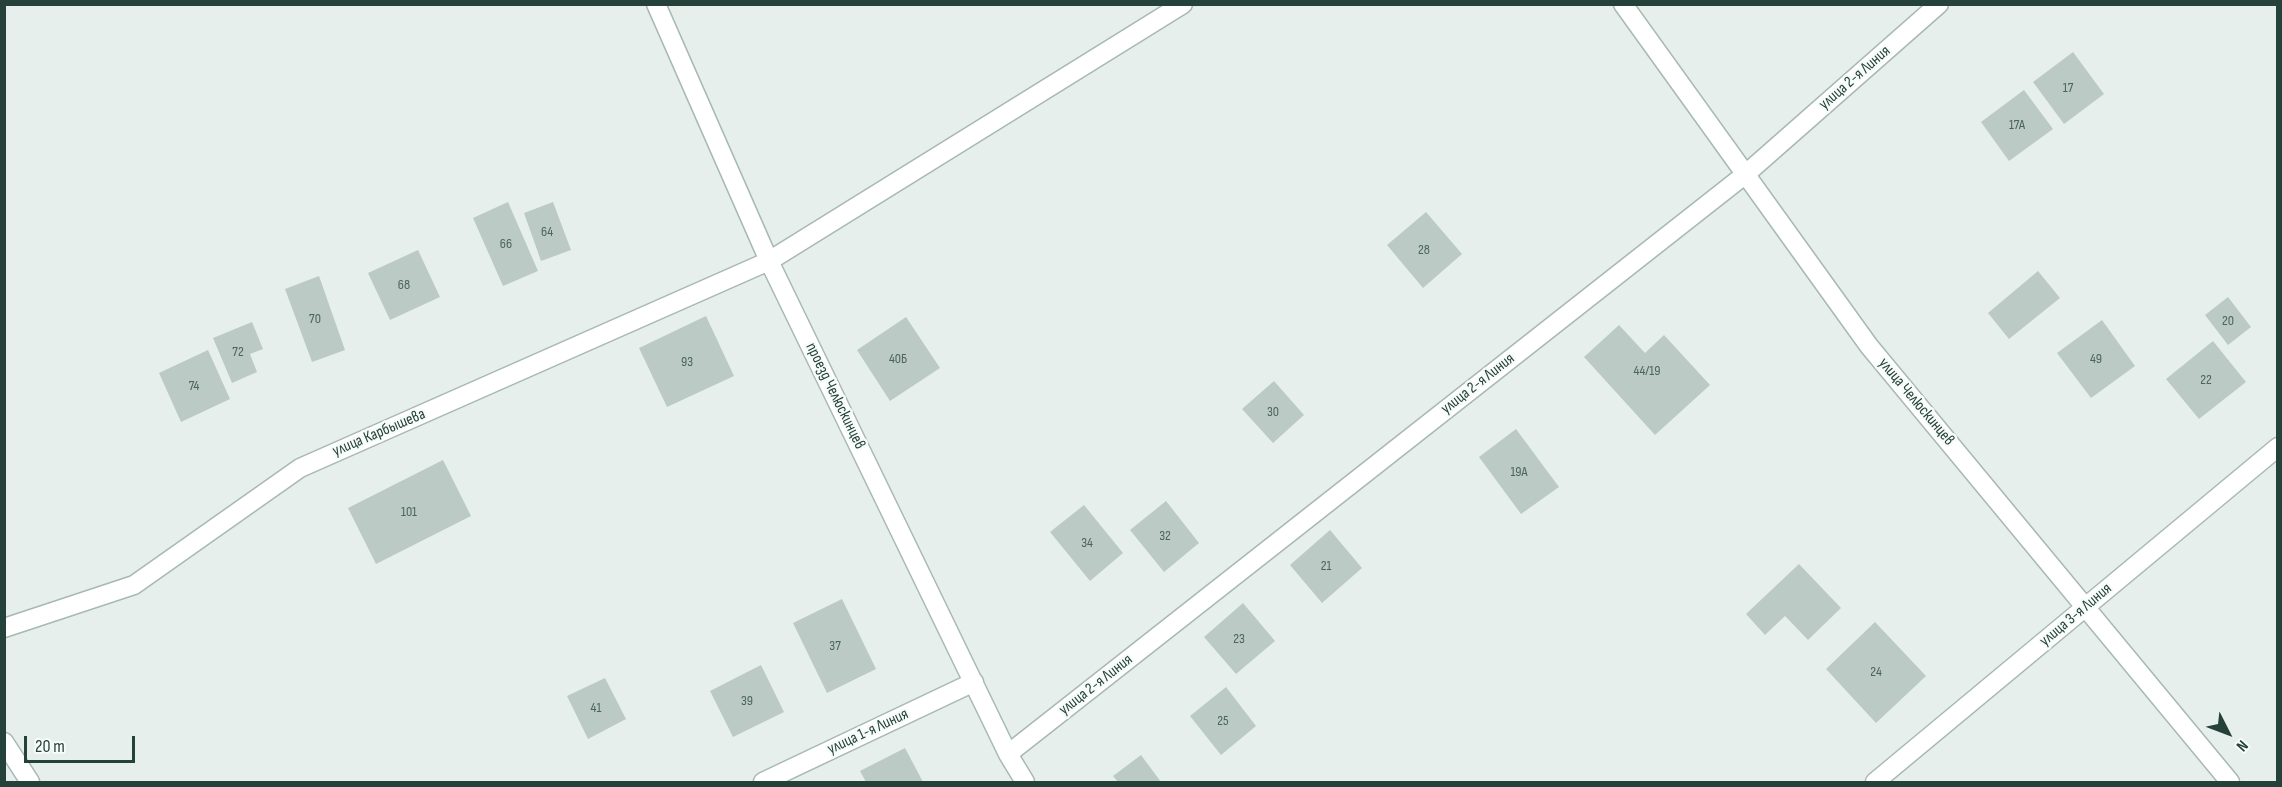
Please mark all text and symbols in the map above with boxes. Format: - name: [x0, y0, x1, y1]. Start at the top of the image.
- street label: улица 2-я Линия: [1815, 42, 1895, 114]
- house number: 17: [2063, 80, 2073, 96]
- house number: 17А: [2009, 117, 2025, 133]
- house number: 64: [541, 224, 553, 240]
- house number: 66: [500, 236, 512, 252]
- house number: 28: [1418, 242, 1430, 258]
- house number: 68: [398, 277, 410, 293]
- house number: 70: [309, 311, 321, 327]
- house number: 20: [2222, 313, 2234, 329]
- street label: проезд Челюскинцев: [801, 340, 869, 452]
- house number: 72: [232, 344, 244, 360]
- street label: улица 2-я Линия: [1437, 349, 1519, 419]
- house number: 40Б: [889, 351, 907, 367]
- house number: 49: [2090, 351, 2102, 367]
- house number: 93: [681, 354, 693, 370]
- street label: улица Челюскинцев: [1874, 354, 1958, 450]
- house number: 44/19: [1634, 363, 1660, 379]
- house number: 22: [2200, 372, 2212, 388]
- house number: 74: [189, 378, 199, 394]
- house number: 30: [1267, 404, 1279, 420]
- street label: улица Карбышева: [330, 405, 428, 461]
- house number: 19А: [1510, 464, 1528, 480]
- house number: 101: [401, 504, 417, 520]
- house number: 32: [1159, 528, 1171, 544]
- house number: 34: [1081, 535, 1093, 551]
- house number: 21: [1321, 558, 1331, 574]
- street label: улица 3-я Линия: [2036, 579, 2116, 651]
- house number: 23: [1233, 631, 1245, 647]
- house number: 37: [829, 638, 841, 654]
- street label: улица 2-я Линия: [1055, 650, 1137, 720]
- house number: 24: [1870, 664, 1882, 680]
- house number: 39: [741, 693, 753, 709]
- house number: 41: [591, 700, 601, 716]
- north arrow: [2198, 703, 2258, 763]
- street label: улица 1-я Линия: [824, 705, 912, 759]
- house number: 25: [1217, 713, 1229, 729]
- scale bar: [27, 724, 138, 762]
- text: 20 m: [35, 736, 65, 757]
- text: N: [2232, 736, 2252, 755]

